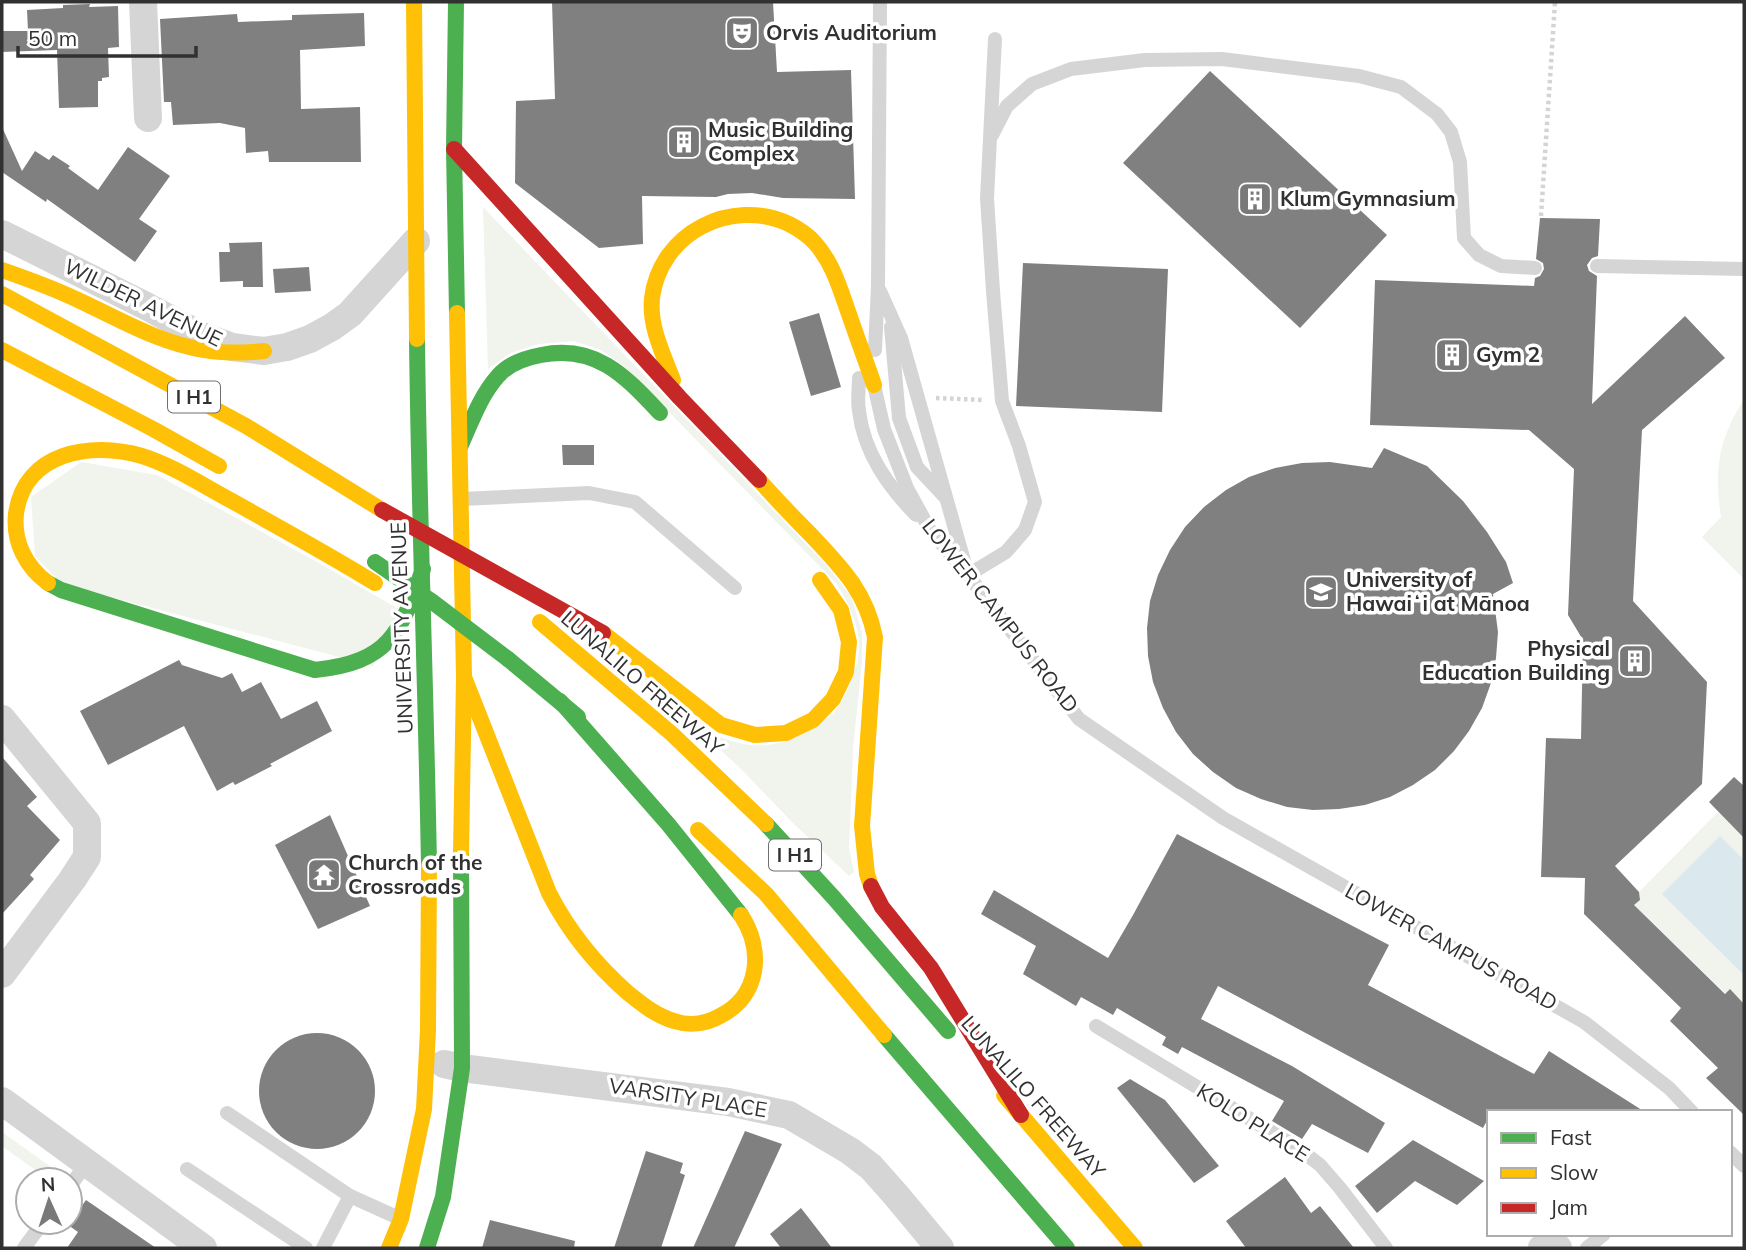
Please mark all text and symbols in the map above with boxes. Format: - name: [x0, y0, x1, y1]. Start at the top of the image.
- scale bar: [18, 14, 196, 58]
- theatre icon: Orvis Auditorium: [723, 14, 761, 52]
- place label: Orvis Auditorium: [766, 19, 937, 45]
- text: 50 m: [28, 25, 77, 51]
- place label: Music Building Complex: [708, 116, 853, 166]
- building icon: Music Building Complex: [665, 123, 703, 161]
- building icon: Klum Gymnasium: [1236, 180, 1274, 218]
- place label: Klum Gymnasium: [1280, 185, 1456, 211]
- street label: WILDER AVENUE: [60, 253, 227, 352]
- building icon: Gym 2: [1433, 336, 1471, 374]
- place label: Gym 2: [1476, 341, 1540, 367]
- road number: I H1: [168, 382, 220, 412]
- street label: LOWER CAMPUS ROAD: [917, 513, 1085, 717]
- street label: UNIVERSITY AVENUE: [384, 522, 418, 735]
- place label: University of Hawaiʻi at Mānoa: [1346, 566, 1530, 616]
- school or university icon: University of Hawaiʻi at Mānoa: [1302, 573, 1340, 611]
- street label: LUNALILO FREEWAY: [556, 605, 729, 760]
- place label: Physical Education Building: [1422, 635, 1610, 685]
- building icon: Physical Education Building: [1616, 642, 1654, 680]
- road number: I H1: [769, 840, 821, 870]
- place label: Church of the Crossroads: [348, 849, 483, 899]
- temple icon: Church of the Crossroads: [305, 856, 343, 894]
- street label: LOWER CAMPUS ROAD: [1341, 877, 1562, 1015]
- street label: LUNALILO FREEWAY: [956, 1010, 1111, 1183]
- street label: VARSITY PLACE: [607, 1072, 769, 1122]
- street label: KOLO PLACE: [1192, 1077, 1315, 1167]
- legend: [1487, 1110, 1732, 1236]
- text: Fast: [1550, 1124, 1592, 1150]
- text: Slow: [1550, 1159, 1598, 1185]
- north arrow: [14, 1166, 84, 1236]
- text: N: [40, 1172, 56, 1196]
- text: Jam: [1550, 1194, 1588, 1220]

